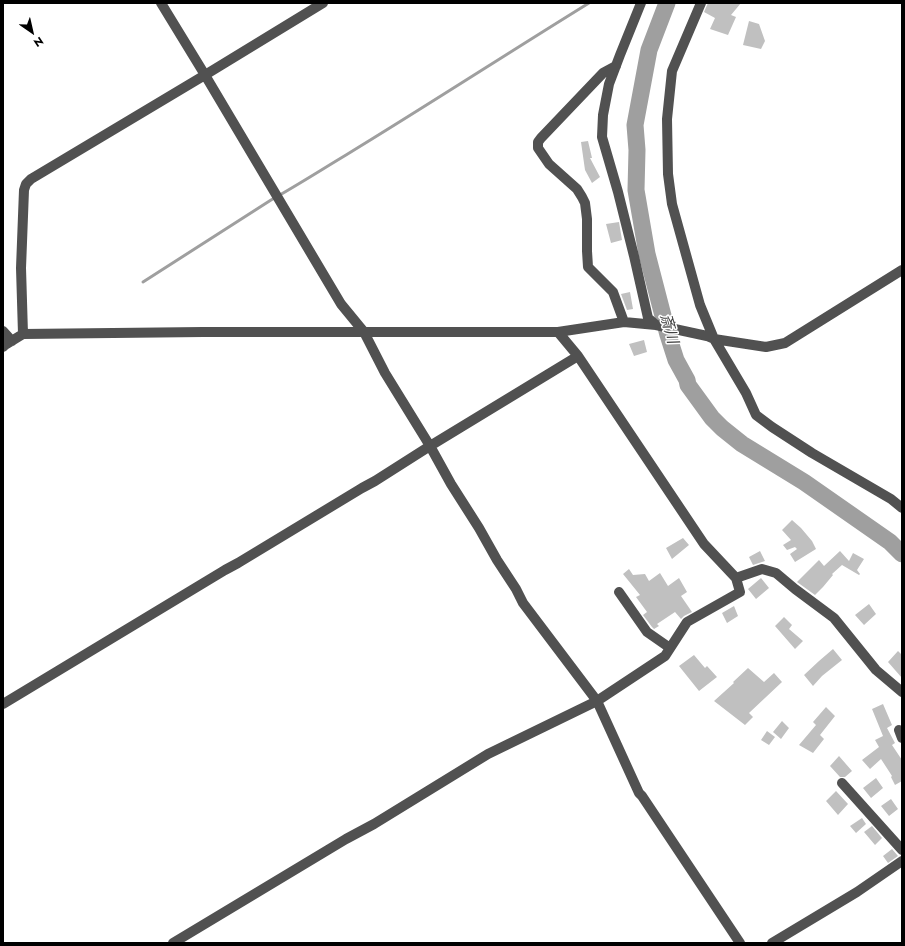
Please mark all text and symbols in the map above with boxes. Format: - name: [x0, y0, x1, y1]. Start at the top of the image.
- north arrow: [12, 12, 52, 52]
- text: N: [31, 33, 47, 51]
- water label: 斎川: [655, 312, 681, 346]

